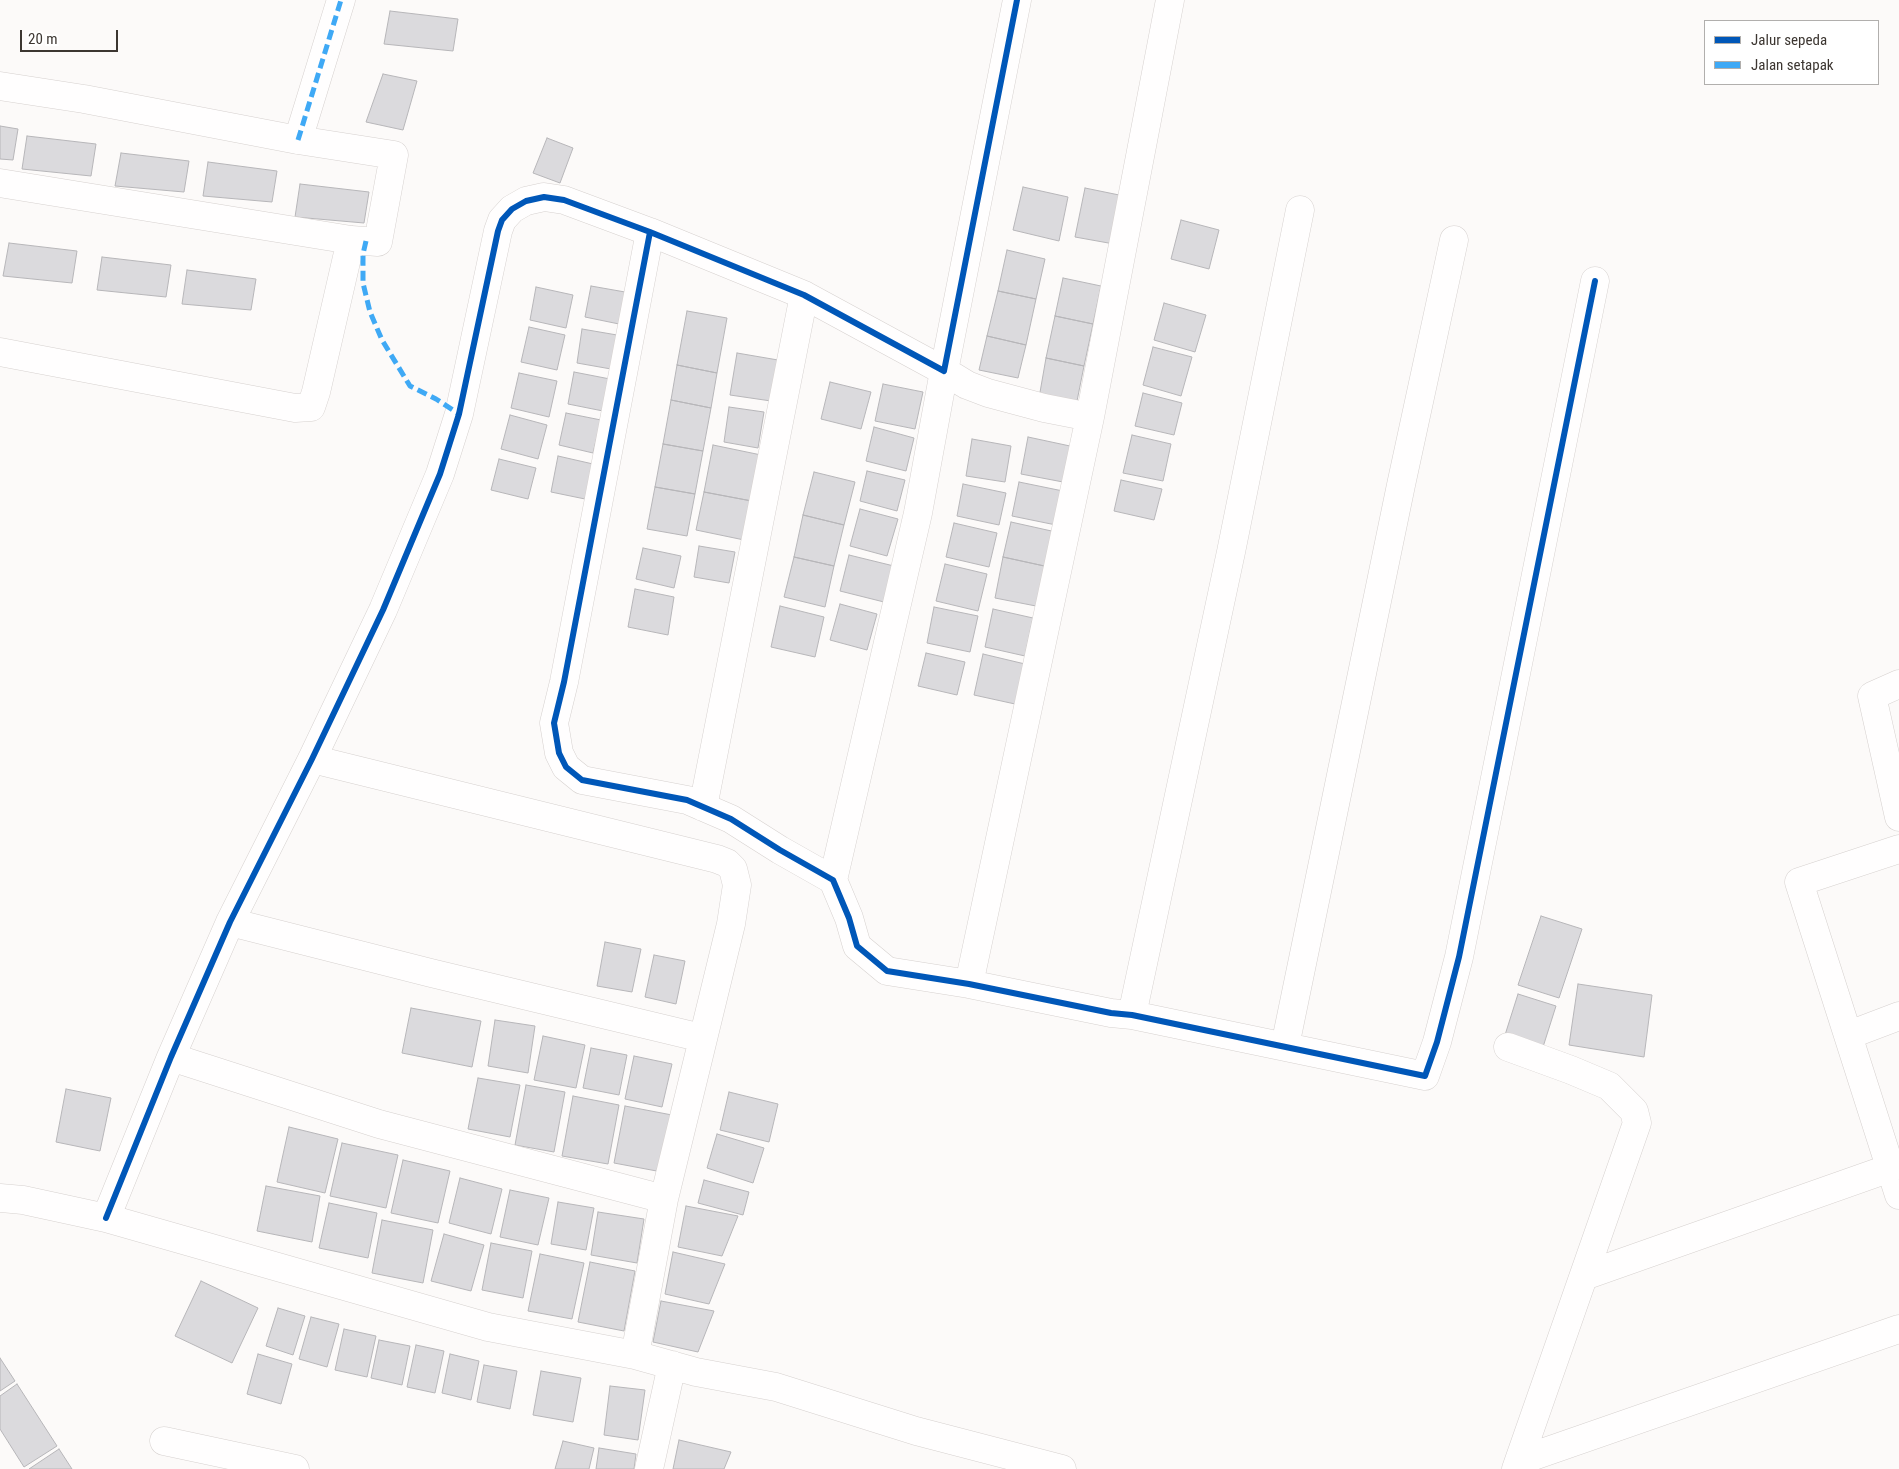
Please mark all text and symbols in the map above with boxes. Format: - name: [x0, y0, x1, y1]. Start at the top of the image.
- scale bar: [22, 20, 120, 52]
- legend: [1704, 20, 1879, 85]
- text: 20 m: [28, 30, 58, 48]
- text: Jalur sepeda: [1751, 31, 1827, 49]
- text: Jalan setapak: [1751, 56, 1834, 74]

